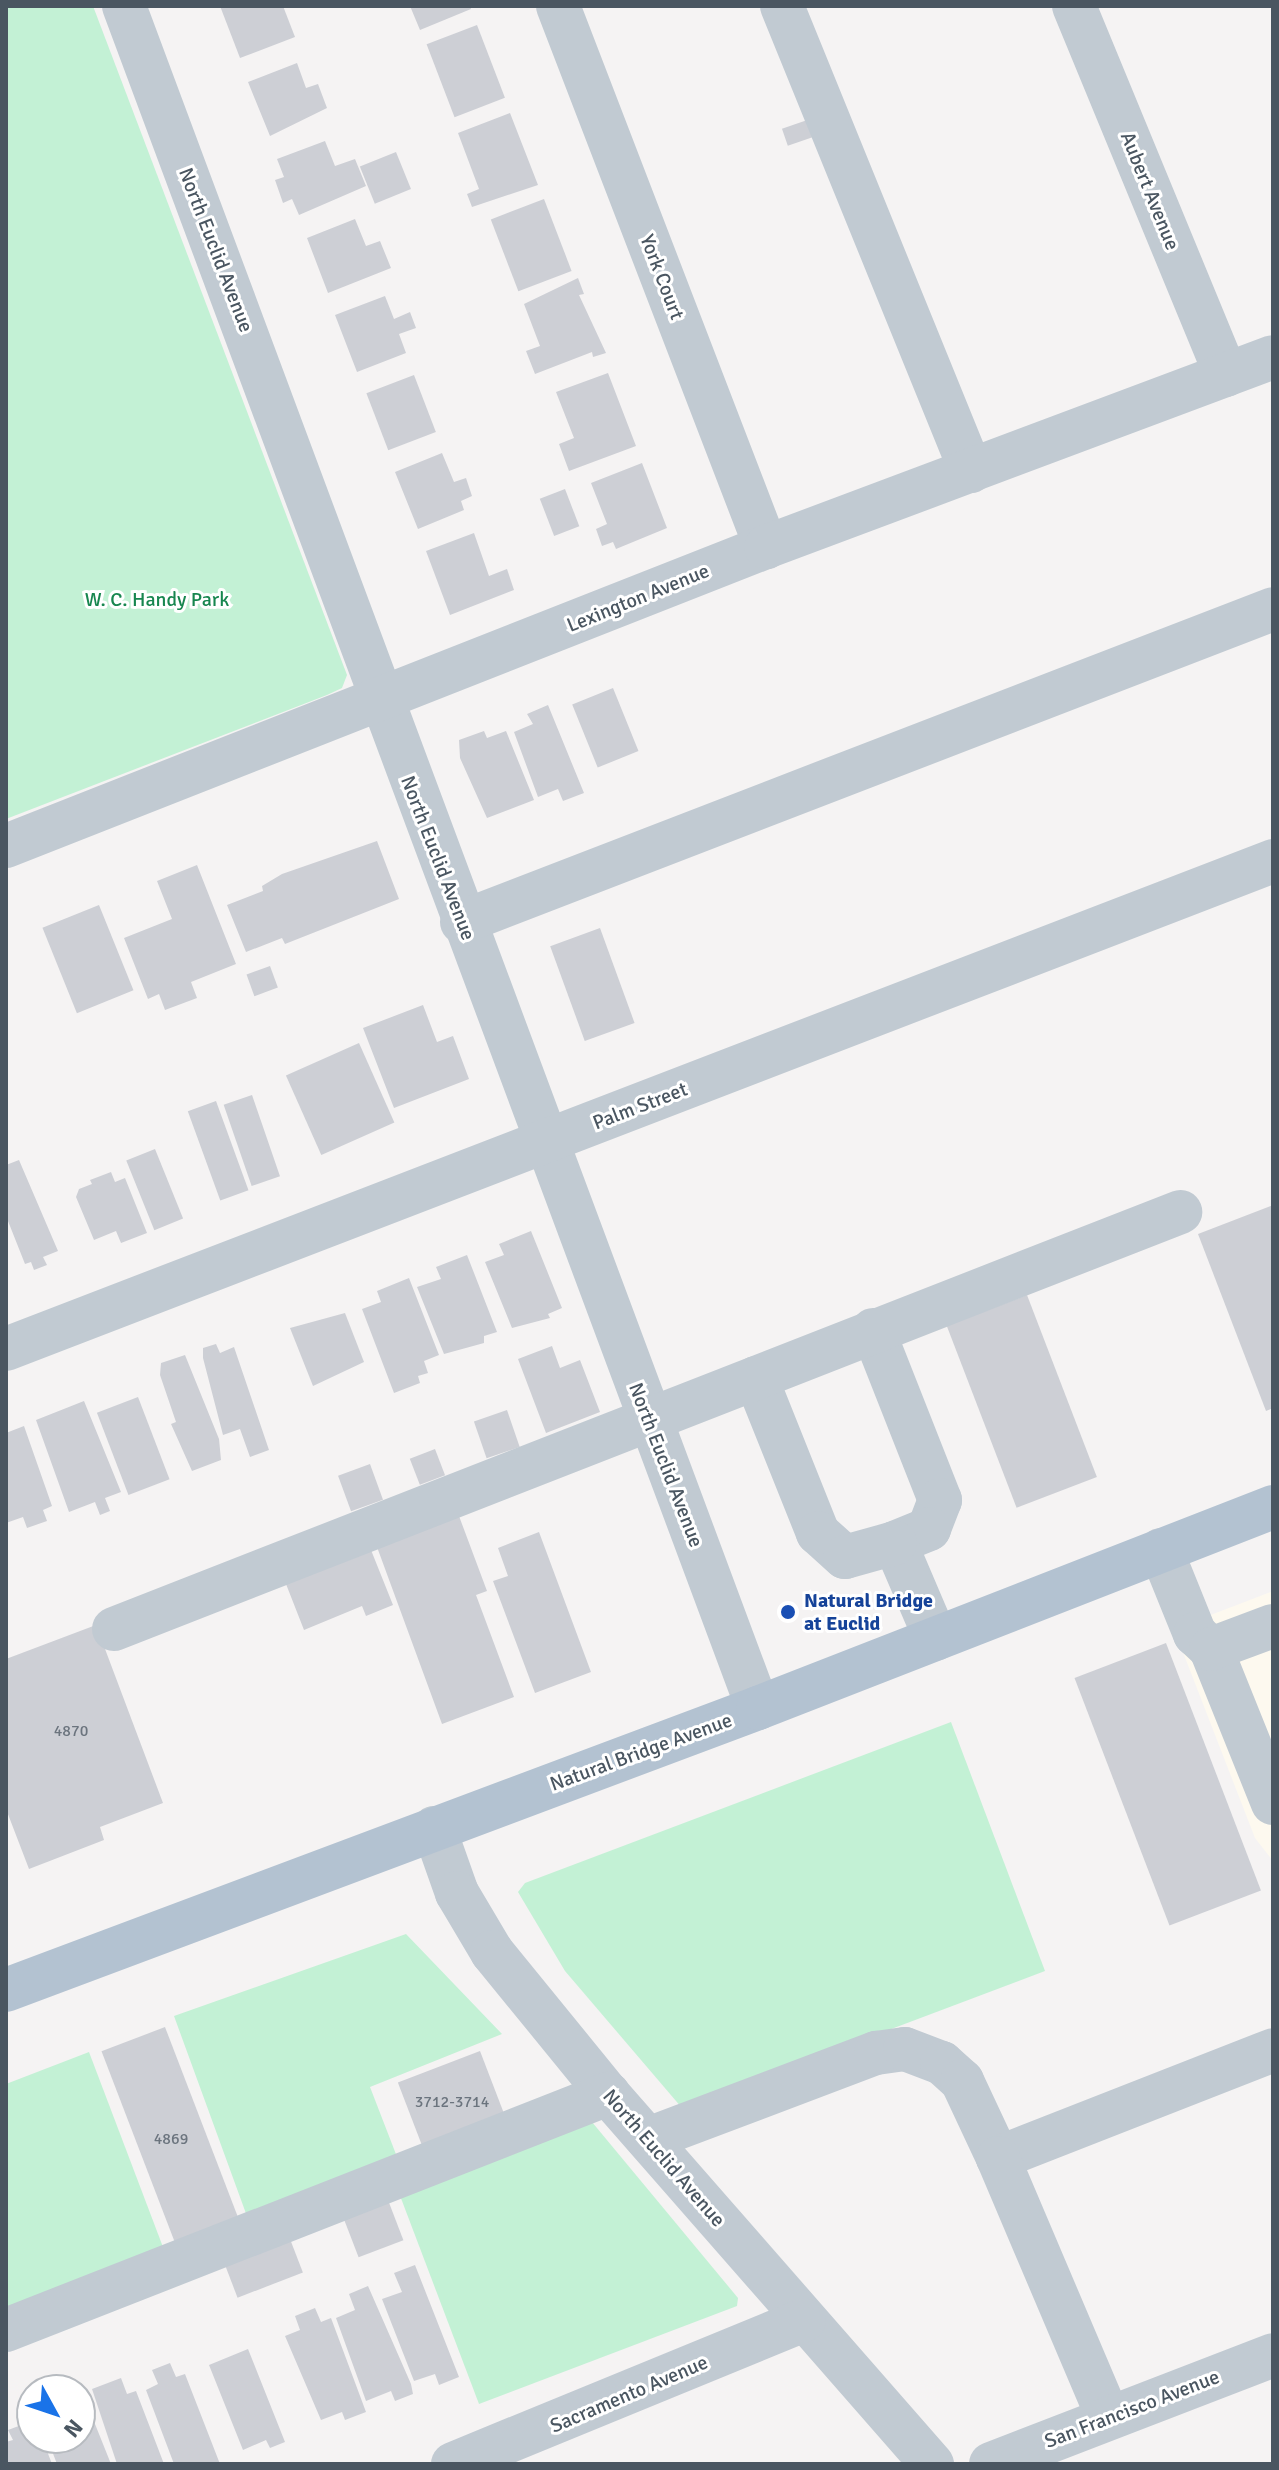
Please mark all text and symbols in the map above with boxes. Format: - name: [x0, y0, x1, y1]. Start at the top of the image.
- street label: Aubert Avenue: [1115, 128, 1185, 254]
- street label: North Euclid Avenue: [174, 164, 258, 336]
- street label: York Court: [635, 231, 689, 323]
- street label: Lexington Avenue: [563, 559, 713, 637]
- park label: W. C. Handy Park: [85, 587, 229, 611]
- street label: North Euclid Avenue: [396, 772, 480, 944]
- street label: Palm Street: [589, 1077, 691, 1135]
- street label: North Euclid Avenue: [624, 1379, 708, 1551]
- place label: Natural Bridge at Euclid: [804, 1588, 933, 1635]
- marker: Natural Bridge at Euclid: [779, 1603, 797, 1621]
- street label: Natural Bridge Avenue: [547, 1708, 735, 1796]
- house number: 4870: [54, 1721, 88, 1741]
- street label: North Euclid Avenue: [598, 2084, 730, 2232]
- house number: 3712-3714: [415, 2092, 489, 2112]
- house number: 4869: [154, 2129, 188, 2149]
- street label: Sacramento Avenue: [547, 2350, 711, 2438]
- street label: San Francisco Avenue: [1041, 2365, 1223, 2453]
- north arrow: [16, 2374, 96, 2454]
- text: N: [58, 2414, 88, 2443]

